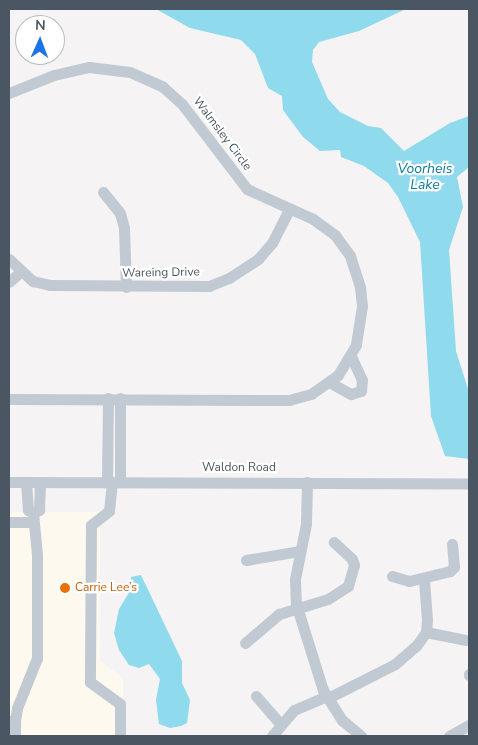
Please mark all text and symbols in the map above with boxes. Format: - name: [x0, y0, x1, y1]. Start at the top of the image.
- north arrow: [15, 15, 65, 65]
- text: N: [35, 16, 46, 35]
- street label: Walmsley Circle: [190, 95, 254, 173]
- water label: Voorheis Lake: [398, 161, 452, 193]
- street label: Wareing Drive: [122, 265, 200, 281]
- street label: Waldon Road: [202, 461, 276, 475]
- place label: Carrie Lee’s: [75, 581, 137, 595]
- marker: Carrie Lee’s: [59, 582, 71, 594]

